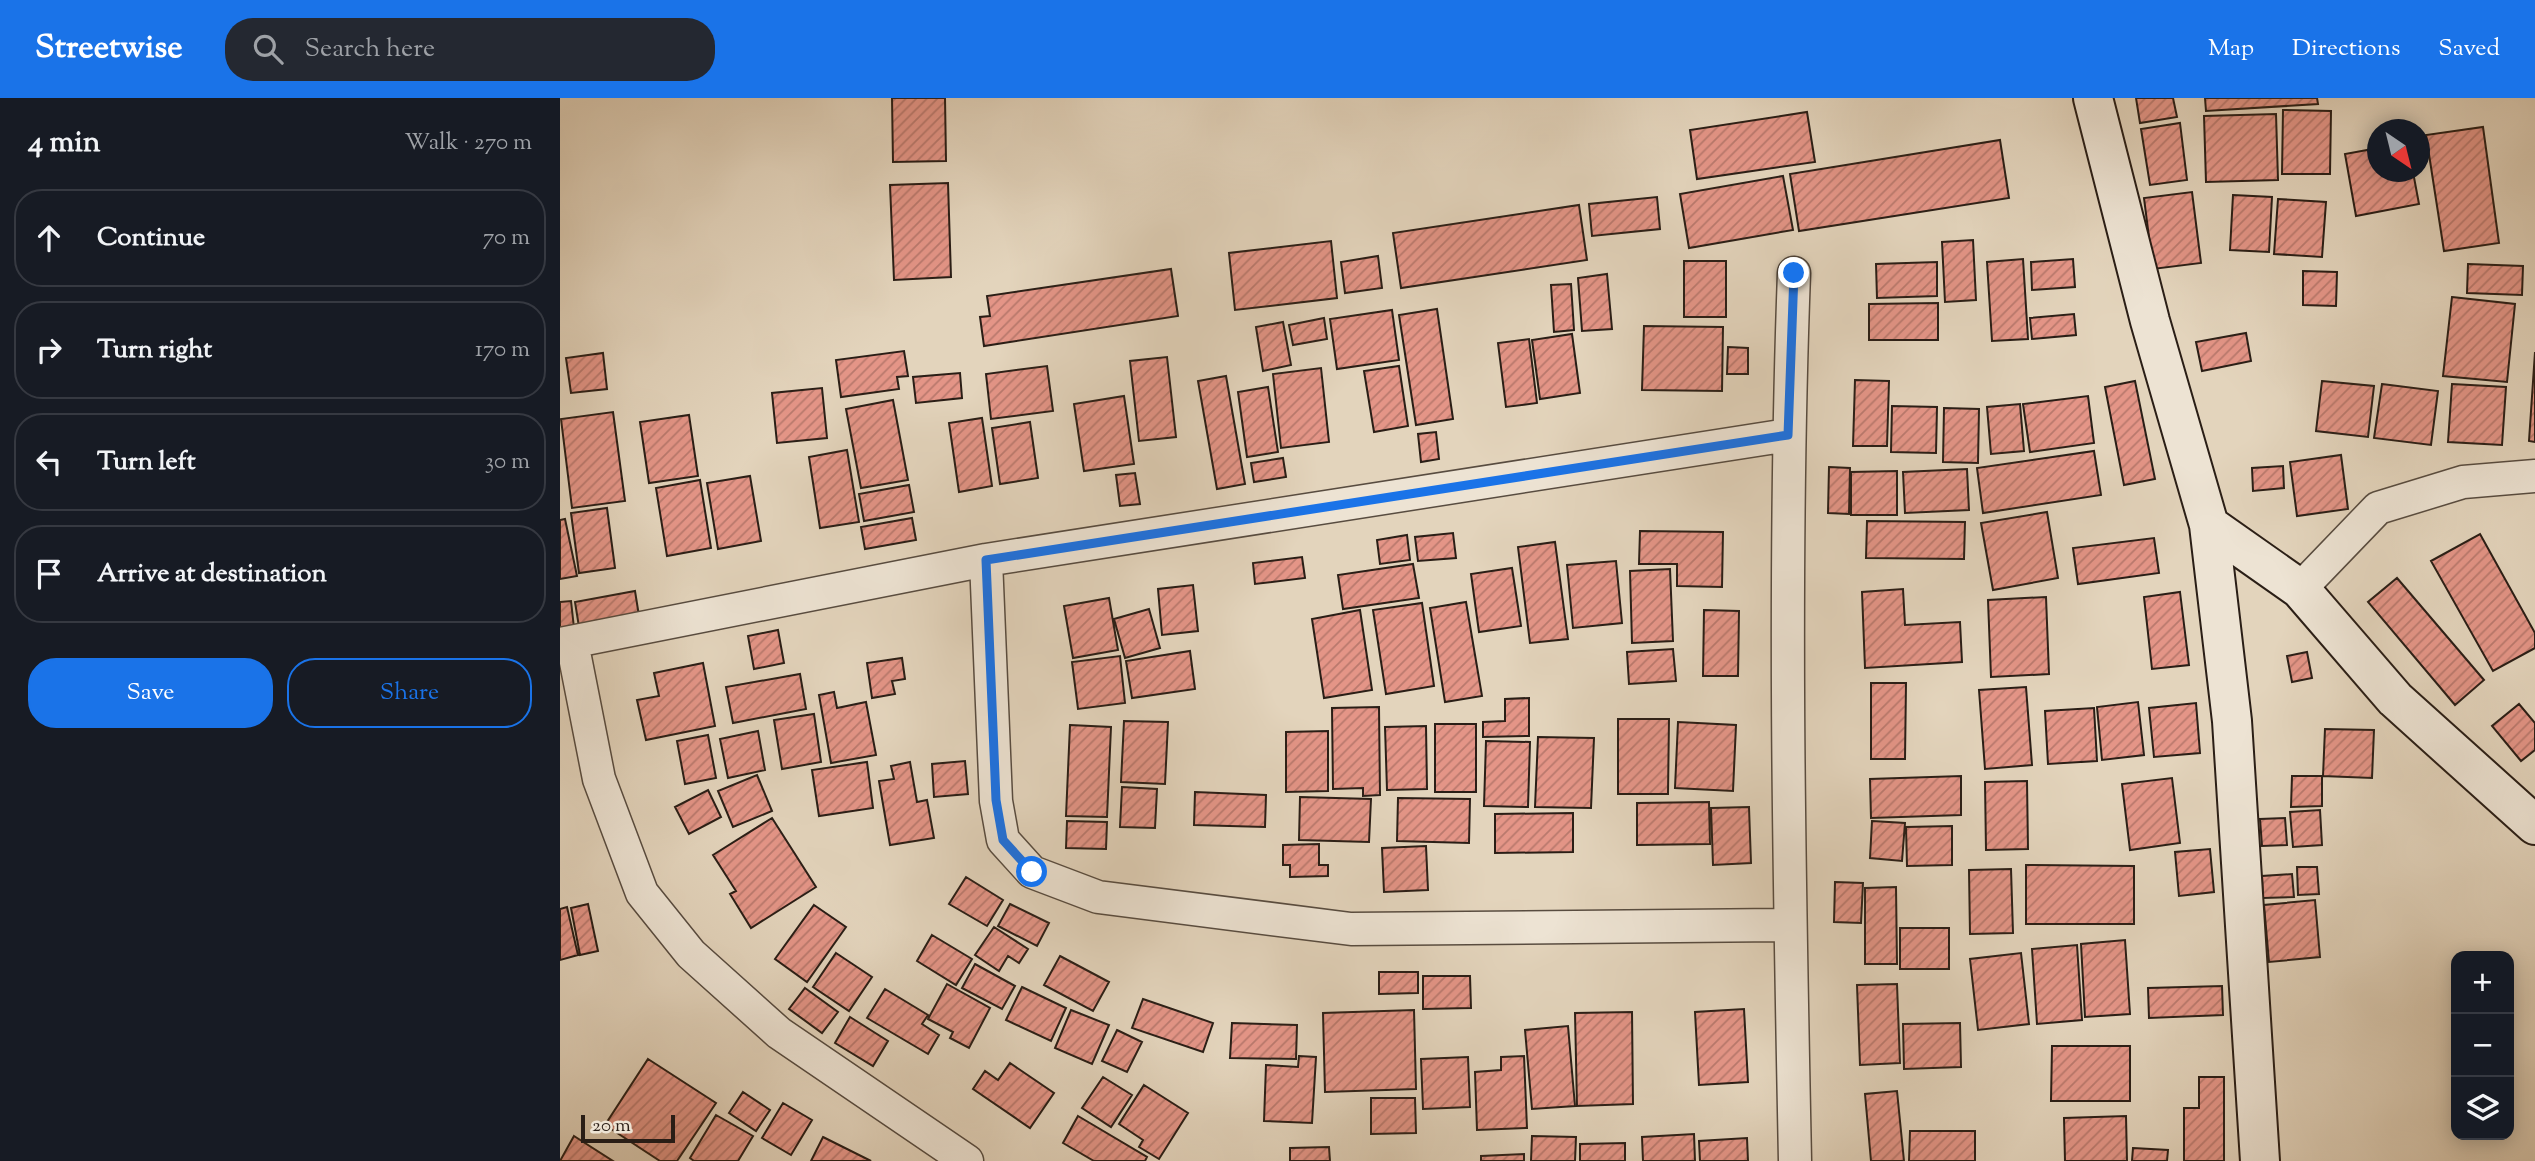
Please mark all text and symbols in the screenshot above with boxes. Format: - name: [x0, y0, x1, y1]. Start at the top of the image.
- search box: [225, 18, 715, 81]
- text: Streetwise: [35, 25, 183, 73]
- icon: search: [249, 30, 287, 68]
- text: Search here: [305, 31, 435, 68]
- text: Map: [2208, 32, 2254, 66]
- text: Directions: [2292, 32, 2400, 66]
- text: Saved: [2438, 32, 2500, 66]
- north arrow: [2367, 119, 2430, 182]
- text: 4 min: [28, 122, 101, 165]
- text: Walk · 270 m: [404, 127, 532, 160]
- icon: ahead: [30, 219, 68, 257]
- text: Continue: [97, 220, 205, 257]
- text: 70 m: [483, 222, 530, 255]
- route end: [1778, 257, 1809, 288]
- icon: right: [30, 331, 68, 369]
- text: Turn right: [97, 332, 212, 369]
- text: 170 m: [475, 334, 530, 367]
- icon: left: [30, 443, 68, 481]
- text: Turn left: [97, 444, 196, 481]
- text: 30 m: [485, 446, 530, 479]
- icon: arrive: [30, 555, 68, 593]
- text: Arrive at destination: [97, 556, 327, 593]
- button: Save: [28, 658, 273, 728]
- button: Share: [287, 658, 532, 728]
- route start: [1016, 856, 1047, 887]
- map controls: [2451, 951, 2514, 1140]
- button: +: [2451, 951, 2514, 1014]
- button: −: [2451, 1014, 2514, 1077]
- button: layers: [2451, 1077, 2514, 1140]
- scale bar: [581, 1112, 676, 1144]
- text: 20 m: [592, 1113, 631, 1140]

